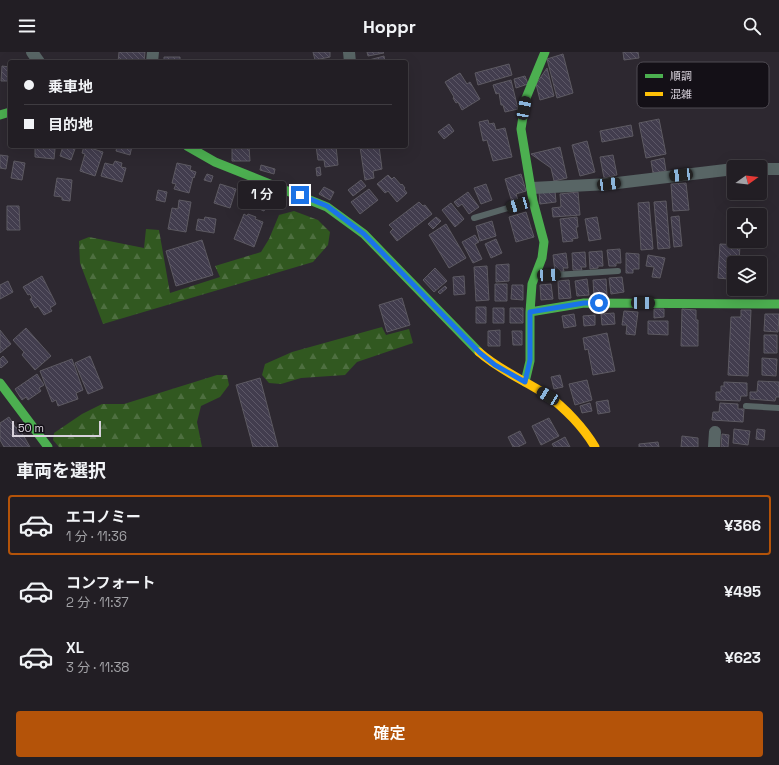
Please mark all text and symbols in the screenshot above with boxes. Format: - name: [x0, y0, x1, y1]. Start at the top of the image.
- icon: menu: [16, 15, 38, 37]
- text: Hoppr: [363, 15, 416, 38]
- icon: search: [741, 15, 763, 37]
- legend: [637, 62, 769, 108]
- text: 順調: [670, 69, 692, 83]
- text: 乗車地: [48, 77, 93, 96]
- text: 混雑: [670, 87, 692, 101]
- car: [516, 95, 532, 121]
- text: 目的地: [48, 115, 93, 134]
- north arrow: [727, 160, 767, 200]
- map controls: [727, 160, 767, 296]
- car: [668, 168, 694, 182]
- car: [596, 177, 622, 191]
- callout: 1 分: [238, 181, 286, 209]
- text: 1 分: [251, 186, 273, 203]
- route end: [291, 186, 309, 204]
- car: [505, 196, 531, 214]
- button: locate: [727, 208, 767, 248]
- button: layers: [727, 256, 767, 296]
- car: [537, 268, 561, 282]
- route start: [590, 294, 608, 312]
- car: [631, 297, 655, 309]
- car: [535, 385, 561, 407]
- scale bar: [12, 419, 101, 438]
- text: 50 m: [18, 421, 44, 435]
- text: 車両を選択: [16, 459, 106, 482]
- icon: car: [18, 507, 54, 543]
- text: エコノミー: [66, 507, 141, 526]
- text: ¥366: [724, 516, 761, 535]
- text: 1 分 · 11:36: [66, 528, 127, 545]
- icon: car: [18, 573, 54, 609]
- text: コンフォート: [66, 573, 156, 592]
- text: ¥495: [724, 582, 761, 601]
- text: 2 分 · 11:37: [66, 594, 129, 611]
- text: XL: [66, 638, 84, 657]
- icon: car: [18, 639, 54, 675]
- text: ¥623: [724, 648, 761, 667]
- text: 3 分 · 11:38: [66, 659, 129, 676]
- button: 確定: [16, 711, 763, 757]

